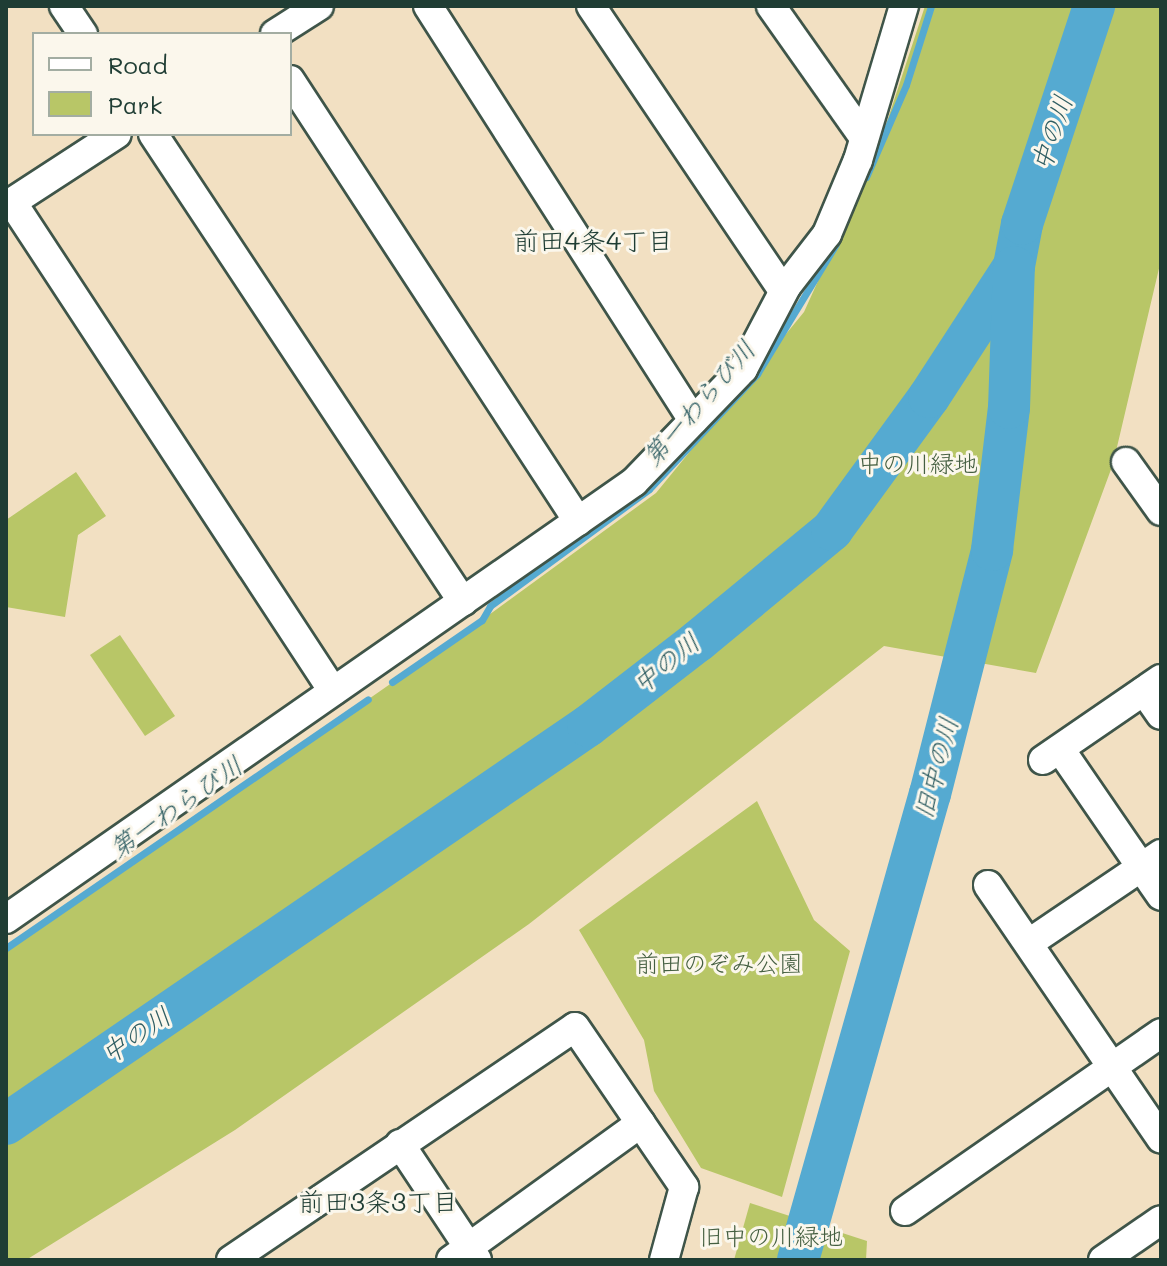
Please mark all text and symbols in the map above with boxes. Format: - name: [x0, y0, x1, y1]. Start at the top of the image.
- legend: [32, 32, 292, 136]
- text: Road: [108, 49, 168, 80]
- text: Park: [108, 89, 162, 120]
- water label: 中の川: [1025, 91, 1079, 175]
- district label: 前田4条4丁目: [513, 225, 673, 257]
- water label: 第一わらび川: [636, 334, 762, 472]
- park label: 中の川緑地: [858, 449, 978, 477]
- water label: 中の川: [626, 626, 706, 700]
- water label: 旧中の川: [907, 714, 965, 822]
- water label: 第一わらび川: [103, 749, 249, 865]
- park label: 前田のぞみ公園: [635, 949, 803, 977]
- water label: 中の川: [95, 1000, 177, 1070]
- district label: 前田3条3丁目: [298, 1186, 458, 1218]
- park label: 旧中の川緑地: [699, 1222, 843, 1250]

